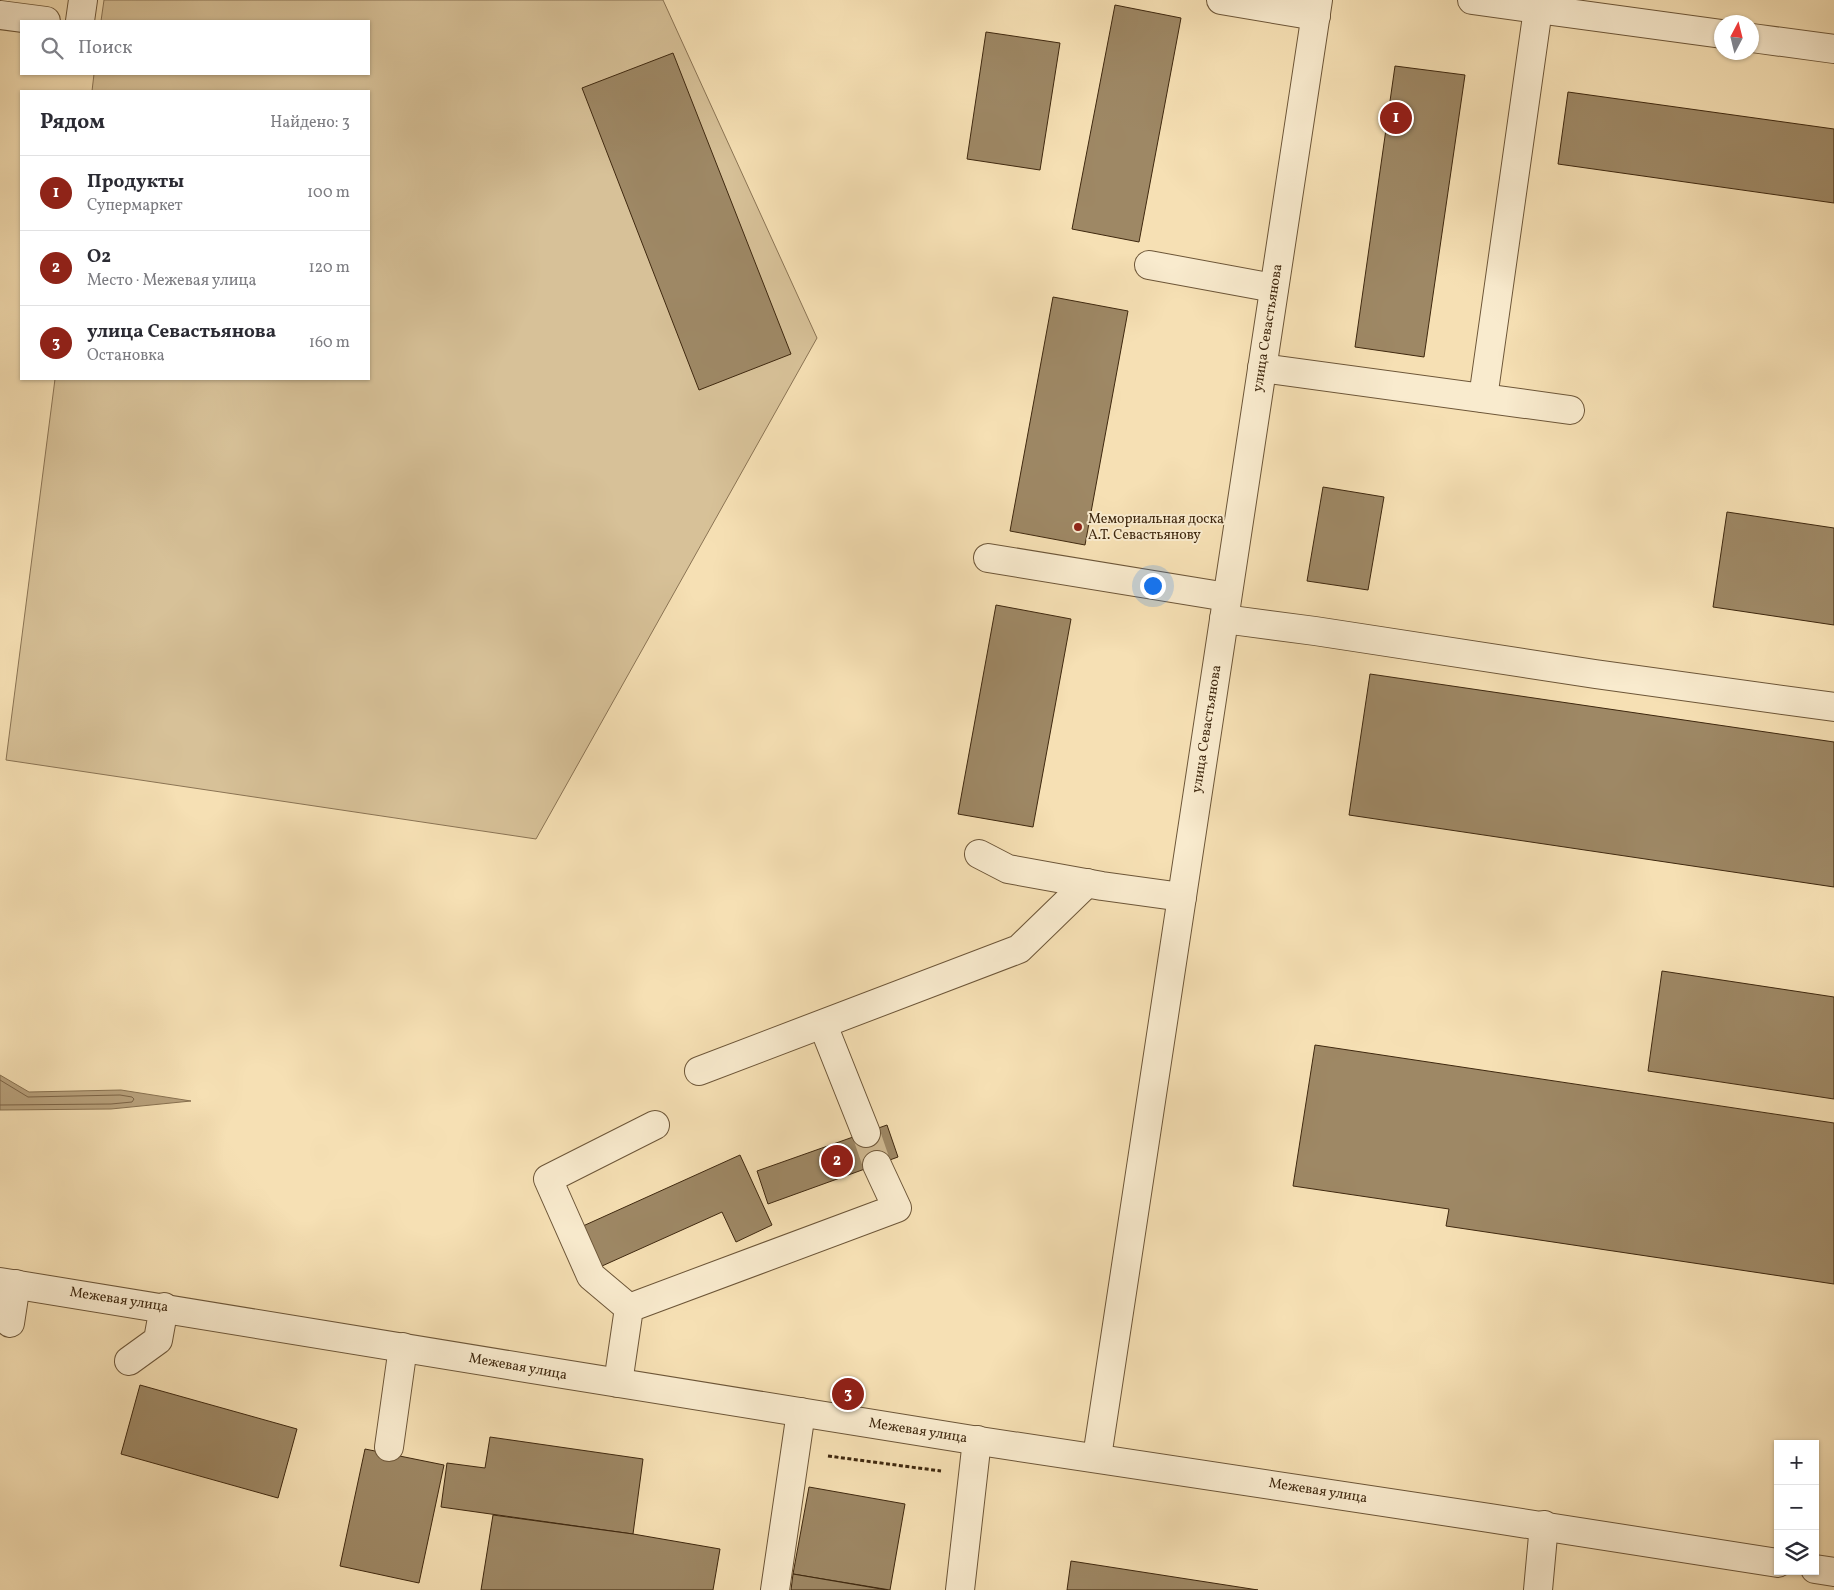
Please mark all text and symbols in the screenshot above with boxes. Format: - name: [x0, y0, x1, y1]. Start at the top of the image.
- north arrow: [1714, 15, 1759, 60]
- search box: [20, 20, 370, 75]
- icon: search: [38, 34, 66, 62]
- text: Поиск: [78, 35, 132, 61]
- pin: 1: [1380, 99, 1412, 137]
- text: Рядом: [40, 108, 105, 137]
- text: Найдено: 3: [270, 112, 350, 134]
- text: Продукты: [87, 169, 184, 195]
- text: 1: [53, 182, 59, 204]
- text: 100 m: [307, 182, 350, 204]
- text: Супермаркет: [87, 195, 183, 217]
- text: O2: [87, 244, 111, 270]
- text: 2: [52, 257, 60, 279]
- text: 120 m: [308, 257, 350, 279]
- street label: улица Севастьянова: [1248, 263, 1288, 393]
- text: Место · Межевая улица: [87, 270, 256, 292]
- text: улица Севастьянова: [87, 319, 276, 345]
- text: 3: [52, 332, 60, 354]
- text: 160 m: [309, 332, 350, 354]
- text: Остановка: [87, 345, 165, 367]
- place label: Мемориальная доска А.Т. Севастьянову: [1088, 510, 1224, 545]
- marker: Мемориальная доска А.Т. Севастьянову: [1072, 521, 1084, 533]
- your location: [1140, 573, 1166, 599]
- street label: улица Севастьянова: [1187, 664, 1227, 794]
- pin: 2: [821, 1142, 853, 1180]
- street label: Межевая улица: [68, 1283, 170, 1317]
- street label: Межевая улица: [467, 1349, 569, 1385]
- pin: 3: [832, 1375, 864, 1413]
- street label: Межевая улица: [867, 1414, 969, 1448]
- map controls: [1774, 1440, 1819, 1575]
- button: +: [1774, 1440, 1819, 1485]
- street label: Межевая улица: [1267, 1474, 1369, 1508]
- button: −: [1774, 1485, 1819, 1530]
- button: layers: [1774, 1530, 1819, 1575]

